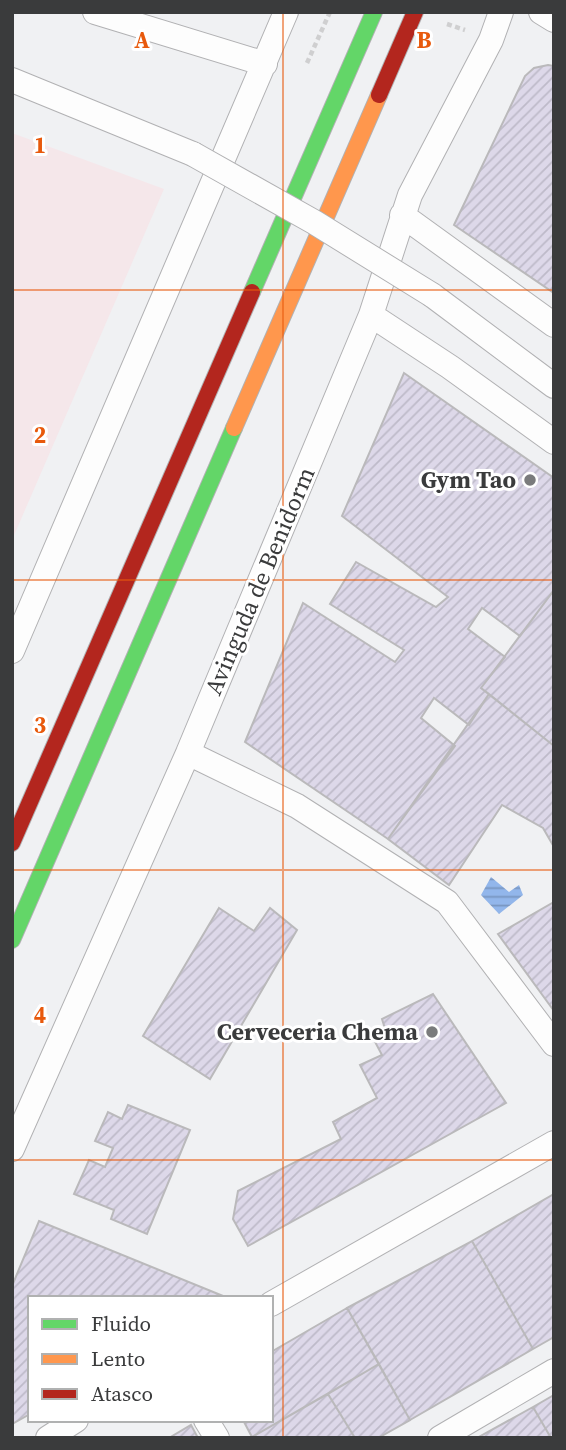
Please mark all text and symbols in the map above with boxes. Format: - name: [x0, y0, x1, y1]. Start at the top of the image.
- text: A: [134, 24, 150, 56]
- text: B: [417, 24, 432, 56]
- text: 1: [34, 129, 46, 161]
- text: 2: [34, 419, 46, 451]
- street label: Avinguda de Benidorm: [197, 462, 323, 700]
- place label: Gym Tao: [421, 463, 516, 496]
- marker: Gym Tao: [522, 472, 538, 488]
- text: 3: [34, 709, 46, 741]
- text: 4: [34, 999, 46, 1031]
- place label: Cerveceria Chema: [217, 1015, 418, 1048]
- marker: Cerveceria Chema: [424, 1024, 440, 1040]
- legend: [28, 1296, 273, 1422]
- text: Fluido: [91, 1309, 151, 1338]
- text: Lento: [91, 1344, 145, 1373]
- text: Atasco: [91, 1379, 153, 1408]

